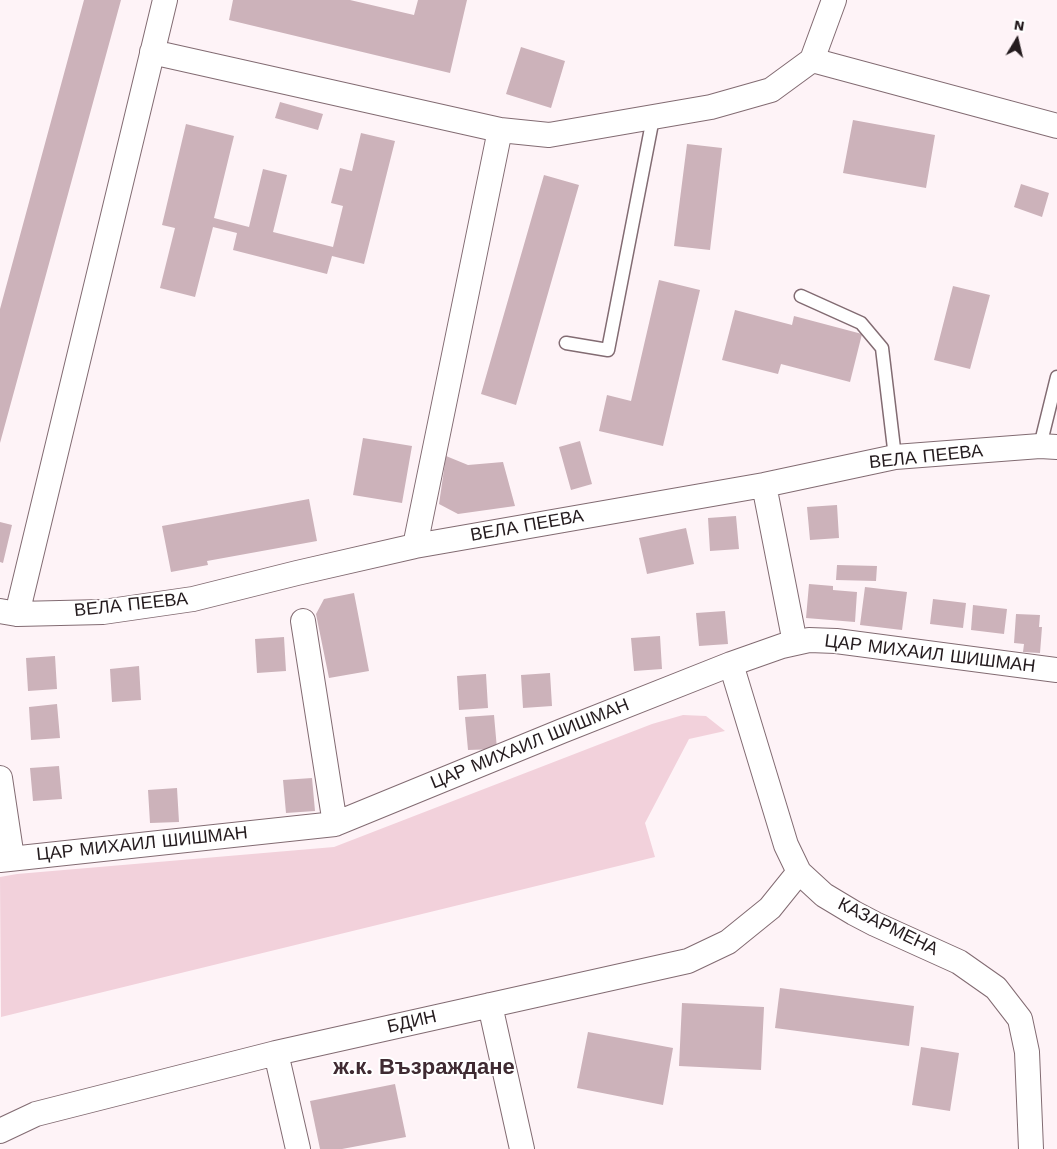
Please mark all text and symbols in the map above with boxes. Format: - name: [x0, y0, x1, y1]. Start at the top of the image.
- north arrow: [992, 15, 1042, 65]
- text: N: [1013, 16, 1026, 34]
- street label: ВЕЛА ПЕЕВА: [868, 440, 984, 474]
- street label: ВЕЛА ПЕЕВА: [469, 505, 585, 547]
- street label: ВЕЛА ПЕЕВА: [73, 588, 189, 622]
- street label: ЦАР МИХАИЛ ШИШМАН: [823, 630, 1037, 678]
- street label: ЦАР МИХАИЛ ШИШМАН: [428, 694, 632, 794]
- street label: ЦАР МИХАИЛ ШИШМАН: [35, 822, 249, 866]
- street label: КАЗАРМЕНА: [834, 893, 942, 961]
- street label: БДИН: [385, 1006, 439, 1038]
- district label: ж.к. Възраждане: [333, 1055, 515, 1081]

